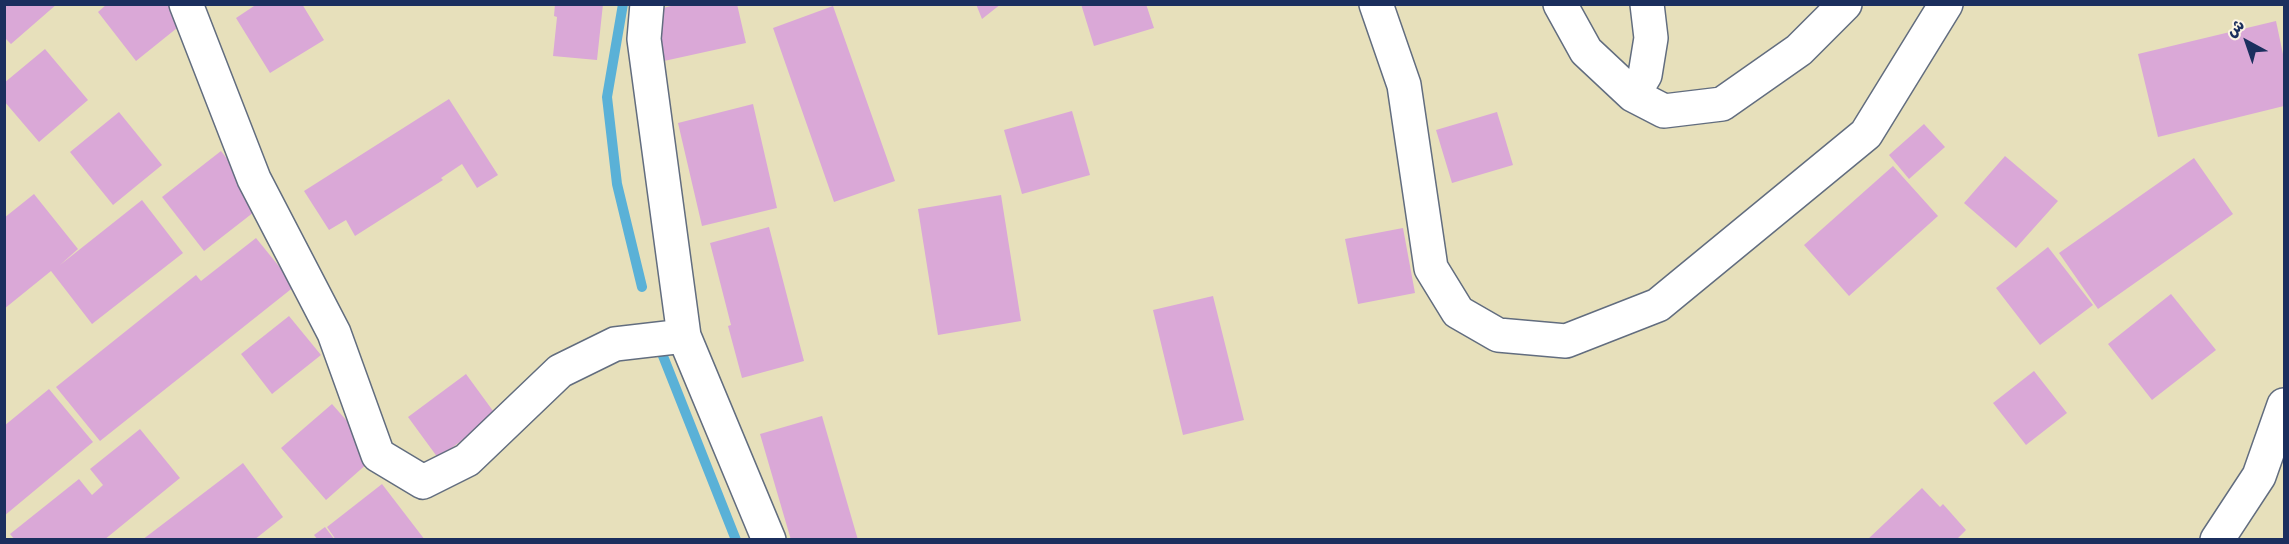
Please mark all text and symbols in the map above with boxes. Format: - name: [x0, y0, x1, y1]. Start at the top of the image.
- north arrow: [2217, 12, 2277, 72]
- text: ش: [2223, 16, 2248, 41]

